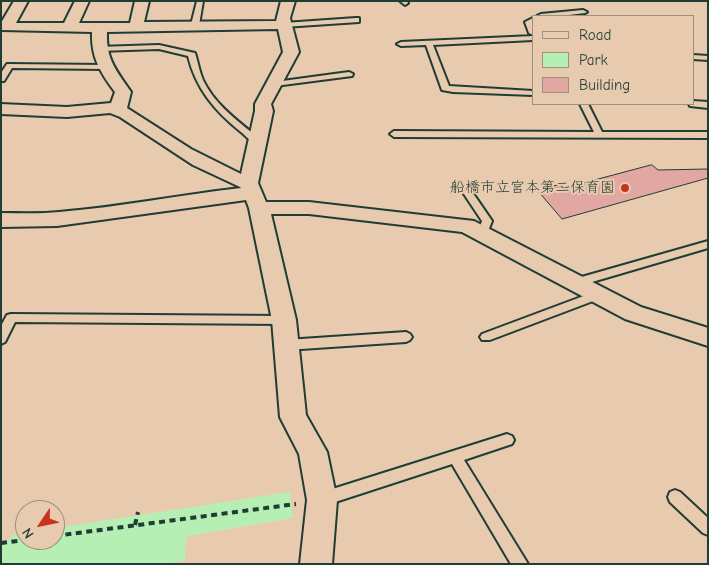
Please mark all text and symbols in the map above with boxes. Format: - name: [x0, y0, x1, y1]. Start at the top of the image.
- legend: [532, 15, 694, 105]
- text: Road: [579, 26, 611, 44]
- text: Park: [579, 51, 608, 69]
- text: Building: [579, 76, 630, 94]
- place label: 船橋市立宮本第二保育園: [450, 179, 615, 197]
- marker: 船橋市立宮本第二保育園: [619, 182, 631, 194]
- north arrow: [15, 500, 65, 550]
- text: N: [18, 525, 38, 542]

